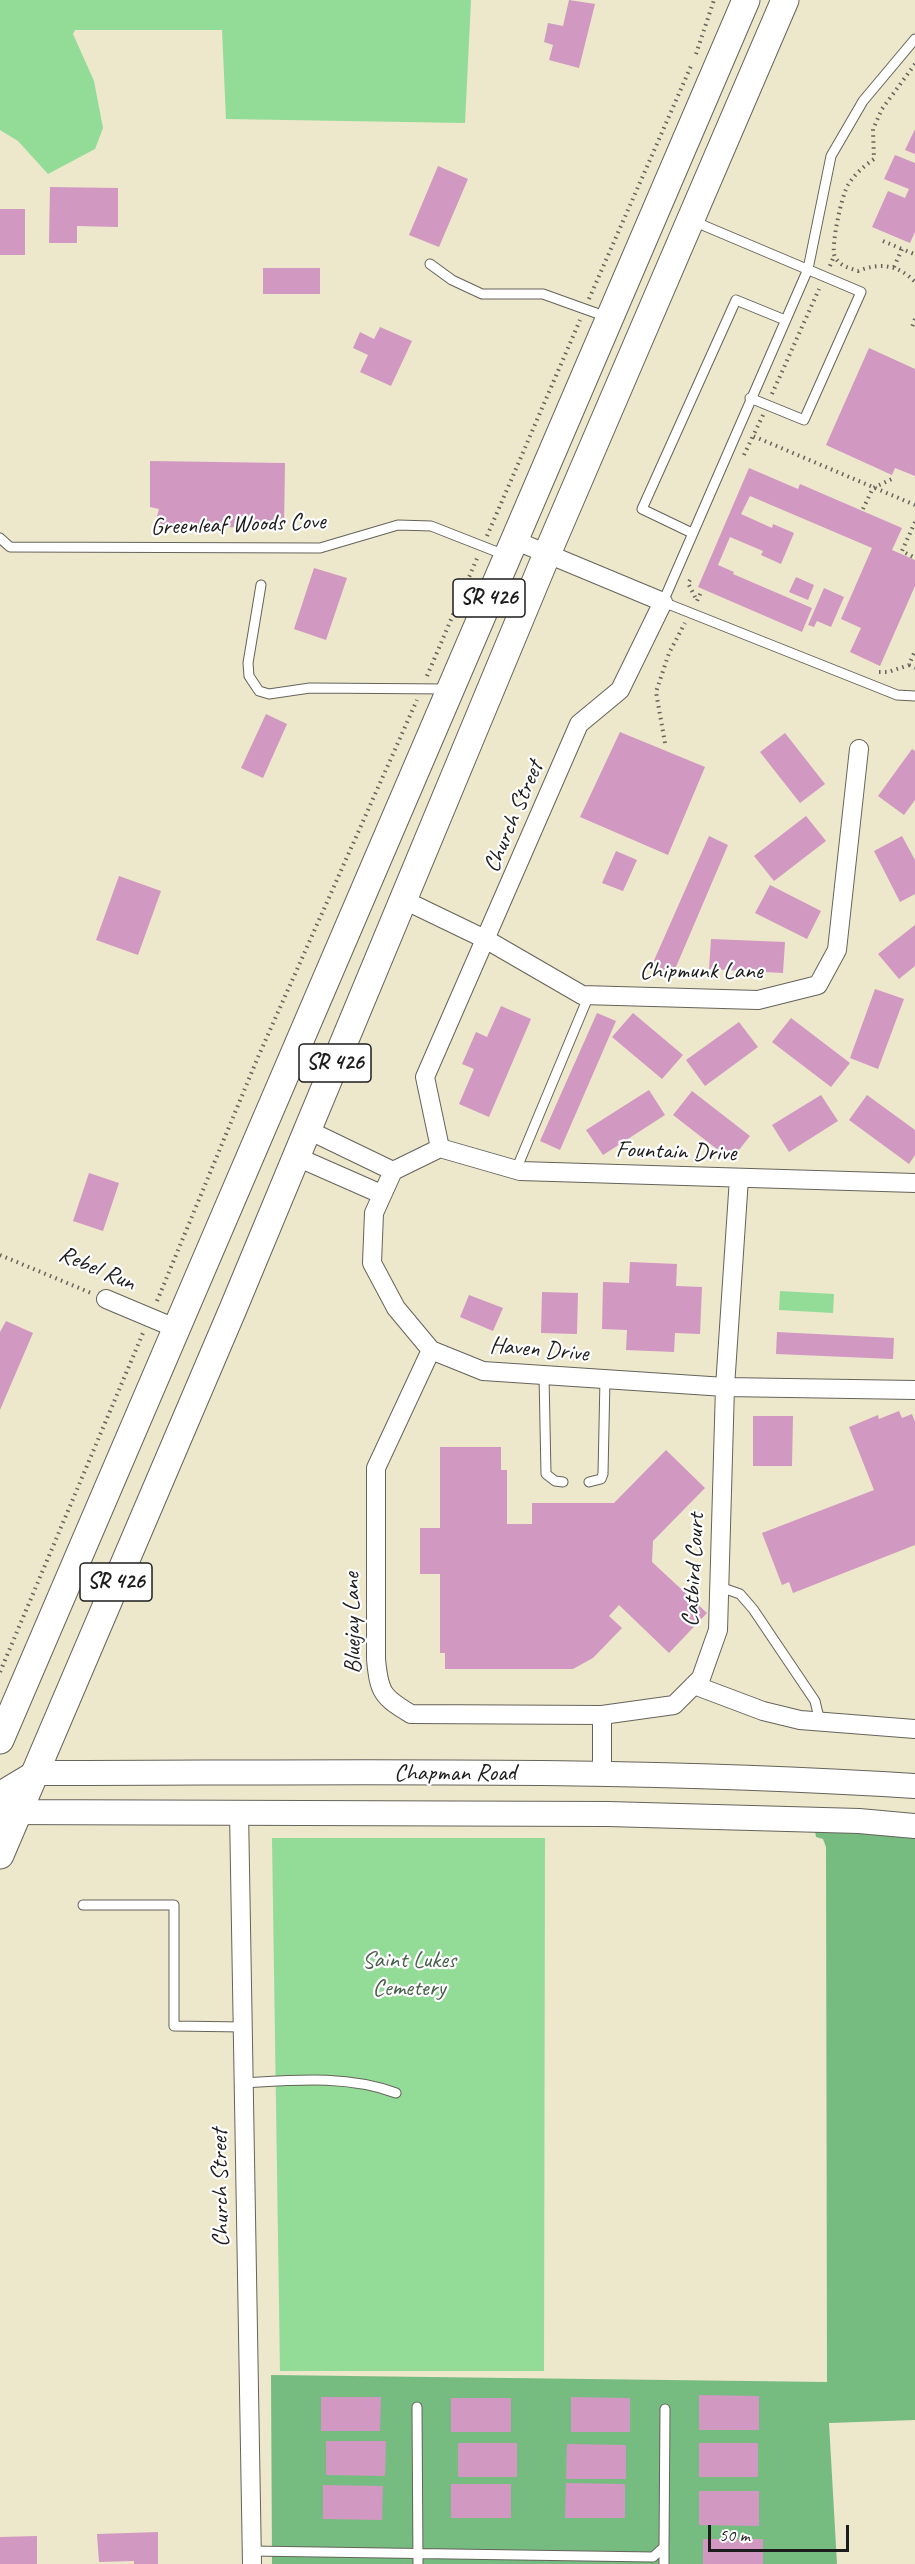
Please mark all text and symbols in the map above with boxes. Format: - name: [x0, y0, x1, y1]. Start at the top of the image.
- street label: Greenleaf Woods Cove: [150, 508, 326, 542]
- road number: SR 426: [453, 579, 525, 617]
- street label: Church Street: [478, 757, 550, 877]
- street label: Chipmunk Lane: [639, 958, 763, 986]
- road number: SR 426: [299, 1044, 371, 1082]
- street label: Fountain Drive: [615, 1136, 737, 1168]
- street label: Rebel Run: [54, 1240, 140, 1298]
- street label: Haven Drive: [488, 1331, 590, 1369]
- street label: Catbird Court: [677, 1512, 711, 1628]
- road number: SR 426: [80, 1563, 152, 1601]
- street label: Bluejay Lane: [338, 1572, 368, 1674]
- street label: Chapman Road: [394, 1760, 516, 1788]
- park label: Saint Lukes Cemetery: [362, 1947, 456, 2003]
- street label: Church Street: [206, 2129, 236, 2247]
- scale bar: [711, 2513, 852, 2551]
- text: 50 m: [719, 2524, 750, 2546]

